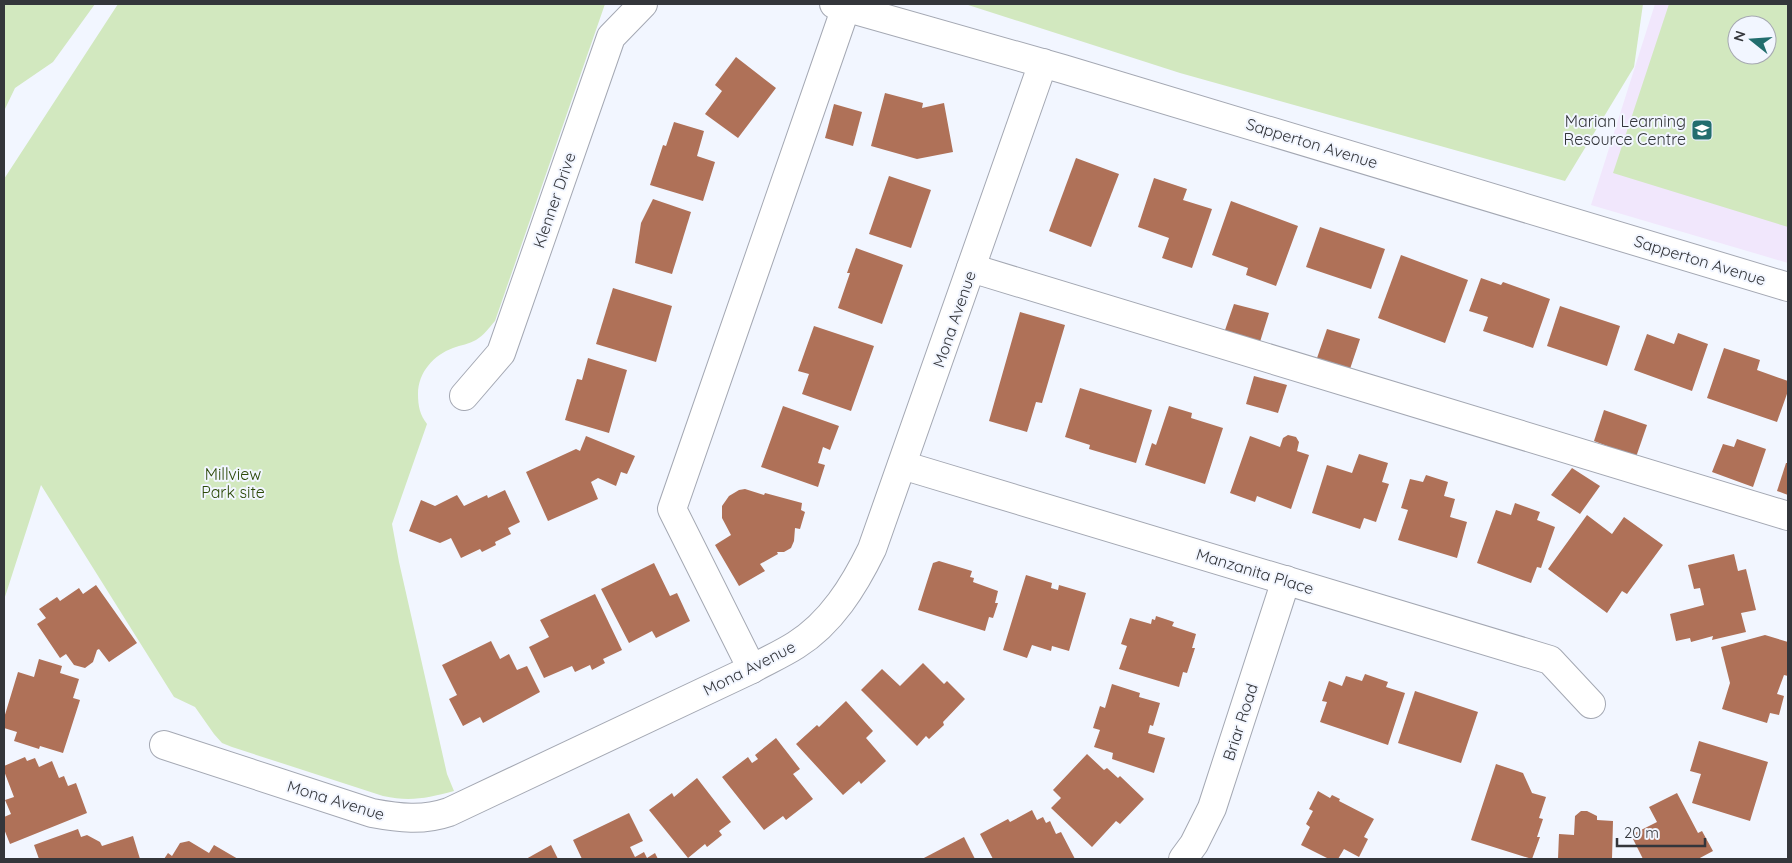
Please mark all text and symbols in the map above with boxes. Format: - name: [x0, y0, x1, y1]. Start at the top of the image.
- north arrow: [1727, 15, 1777, 65]
- text: N: [1729, 29, 1750, 44]
- place label: Marian Learning Resource Centre: [1564, 111, 1686, 149]
- street label: Sapperton Avenue: [1244, 113, 1380, 173]
- school or university icon: Marian Learning Resource Centre: [1690, 118, 1714, 142]
- street label: Klenner Drive: [528, 149, 580, 251]
- street label: Sapperton Avenue: [1632, 230, 1768, 290]
- street label: Mona Avenue: [928, 268, 980, 370]
- park label: Millview Park site: [201, 464, 265, 502]
- street label: Manzanita Place: [1194, 544, 1316, 598]
- street label: Mona Avenue: [699, 636, 799, 700]
- street label: Briar Road: [1218, 681, 1262, 763]
- street label: Mona Avenue: [285, 776, 387, 824]
- scale bar: [1617, 816, 1704, 848]
- text: 20 m: [1624, 823, 1659, 842]

